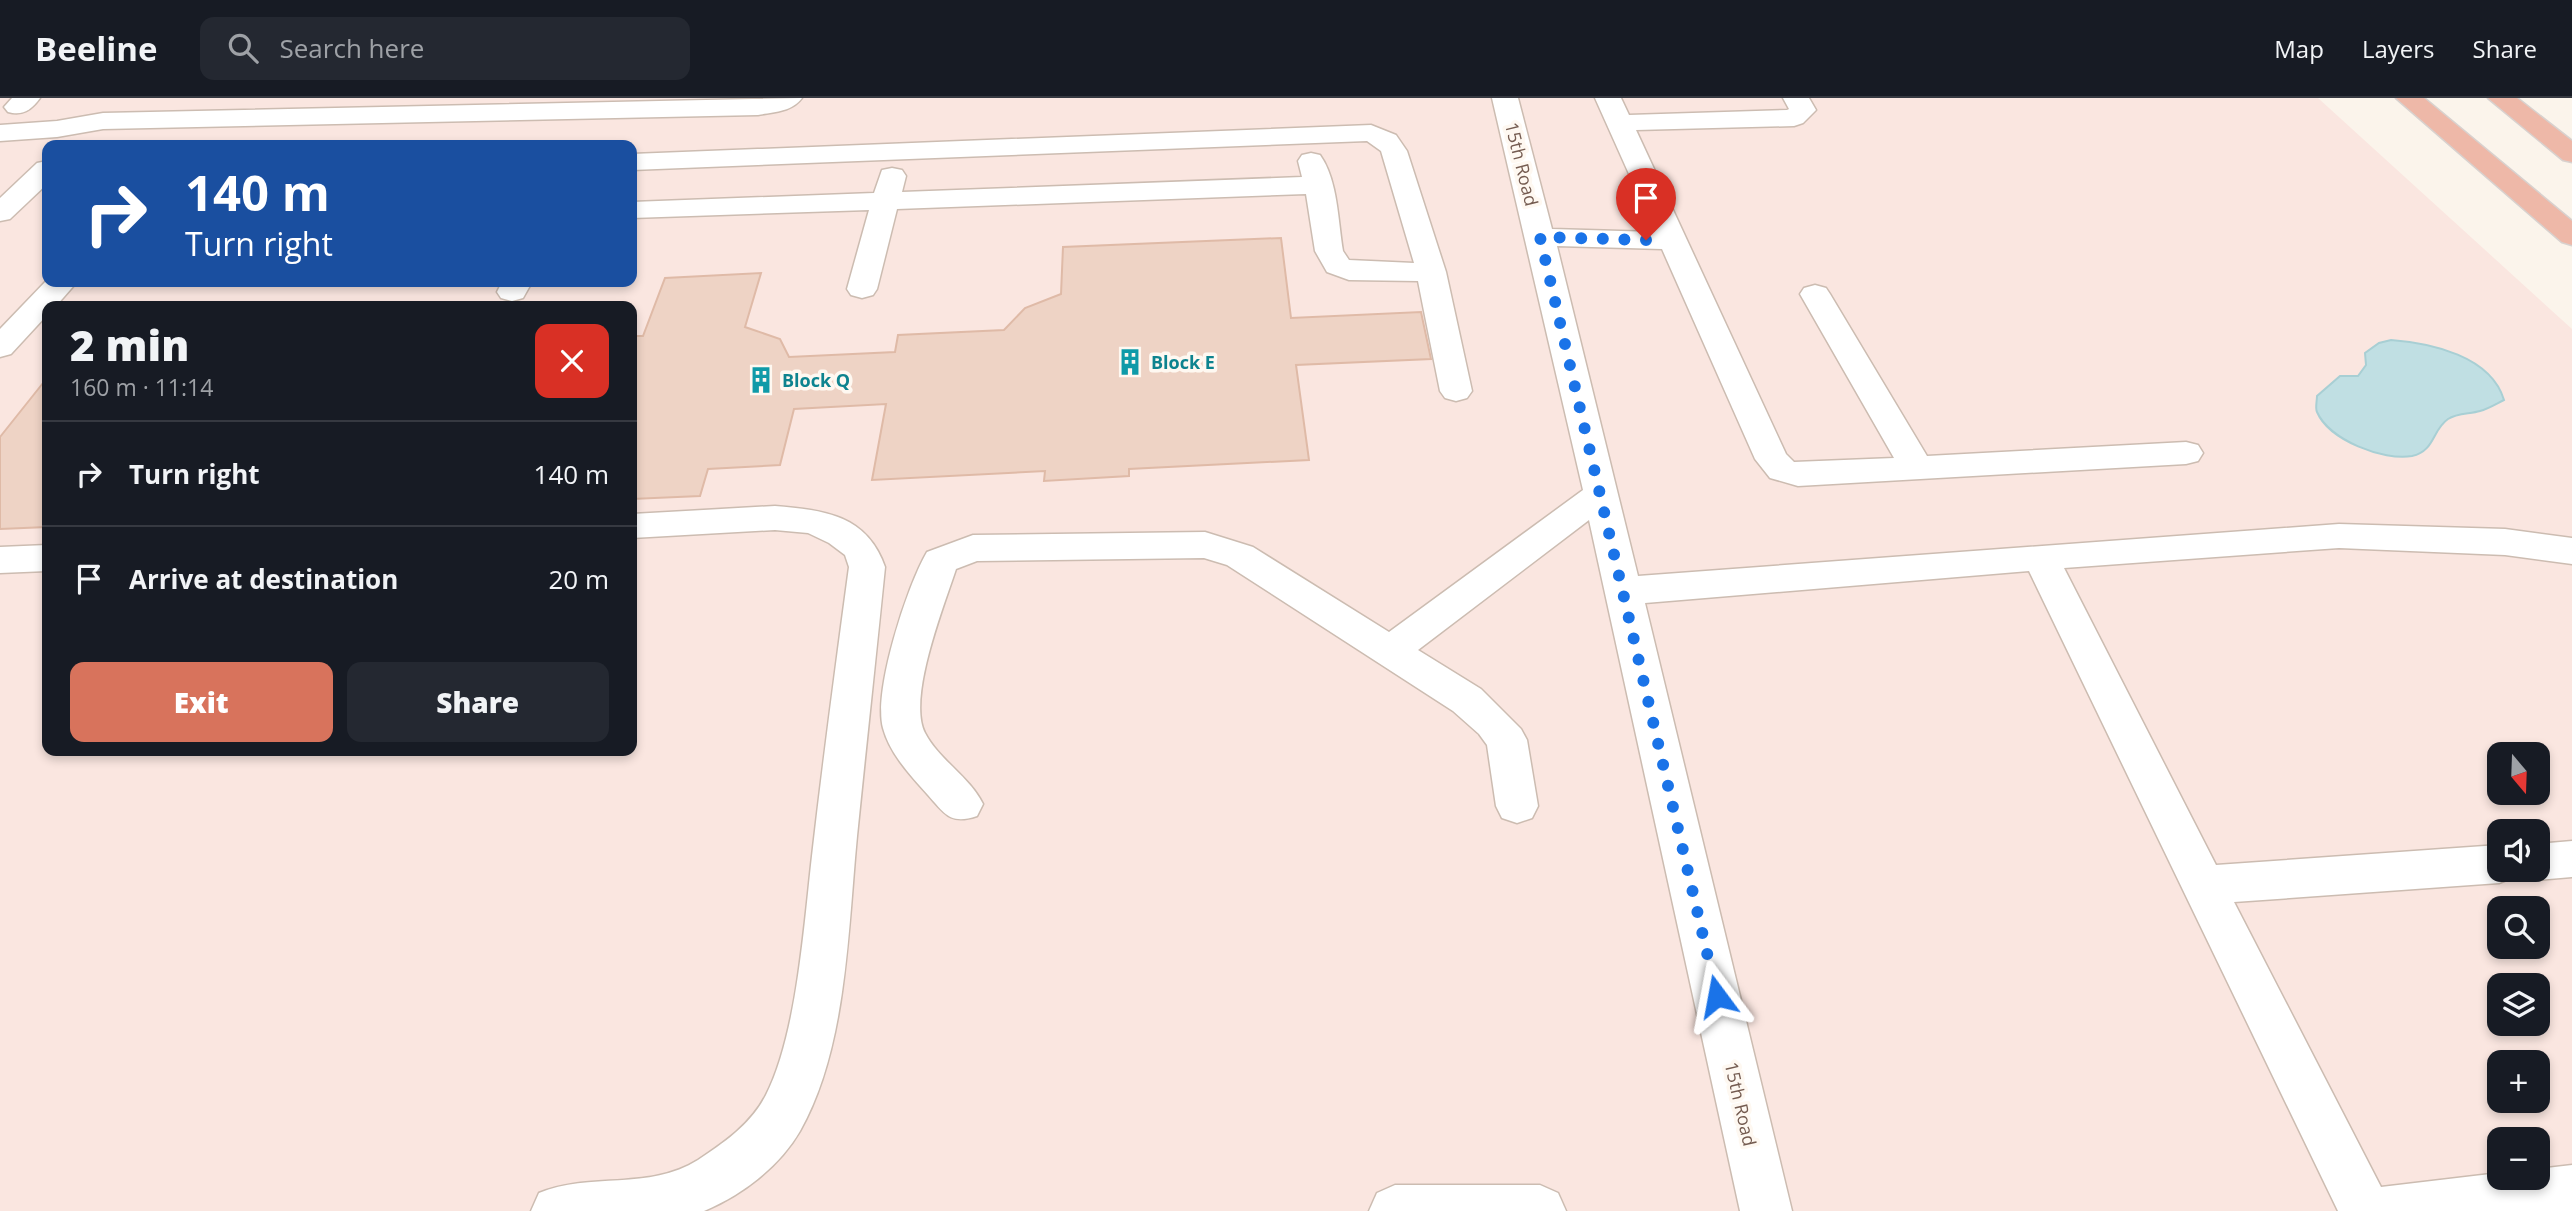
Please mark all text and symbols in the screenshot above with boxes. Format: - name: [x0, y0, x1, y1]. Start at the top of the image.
- search box: [200, 17, 690, 80]
- text: Beeline: [35, 26, 158, 71]
- icon: search: [224, 29, 262, 67]
- text: Search here: [280, 30, 424, 66]
- text: Map: [2274, 32, 2324, 65]
- text: Layers: [2362, 32, 2435, 65]
- text: Share: [2473, 32, 2537, 65]
- street label: 15th Road: [1500, 120, 1544, 208]
- text: 140 m: [185, 159, 330, 225]
- icon: right: [70, 168, 161, 259]
- pin: [1616, 168, 1676, 240]
- icon: arrive: [1627, 179, 1665, 217]
- text: Turn right: [185, 222, 333, 265]
- text: 2 min: [70, 316, 189, 373]
- button: close: [535, 324, 609, 398]
- building icon: Block E: [1115, 347, 1145, 377]
- place label: Block E: [1151, 350, 1215, 374]
- building icon: Block Q: [746, 365, 776, 395]
- place label: Block Q: [782, 368, 850, 392]
- text: 160 m · 11:14: [70, 371, 213, 403]
- icon: right: [70, 455, 108, 493]
- text: Turn right: [129, 456, 260, 492]
- text: 140 m: [534, 456, 609, 492]
- icon: arrive: [70, 560, 108, 598]
- text: Arrive at destination: [129, 561, 398, 597]
- text: 20 m: [548, 561, 609, 597]
- button: Exit: [70, 662, 333, 742]
- button: Share: [347, 662, 609, 742]
- north arrow: [2487, 742, 2550, 805]
- map controls: [2487, 742, 2550, 1190]
- button: sound: [2487, 819, 2550, 882]
- button: search: [2487, 896, 2550, 959]
- position arrow: [1680, 959, 1754, 1033]
- button: layers: [2487, 973, 2550, 1036]
- button: +: [2487, 1050, 2550, 1113]
- street label: 15th Road: [1720, 1060, 1762, 1148]
- button: −: [2487, 1127, 2550, 1190]

